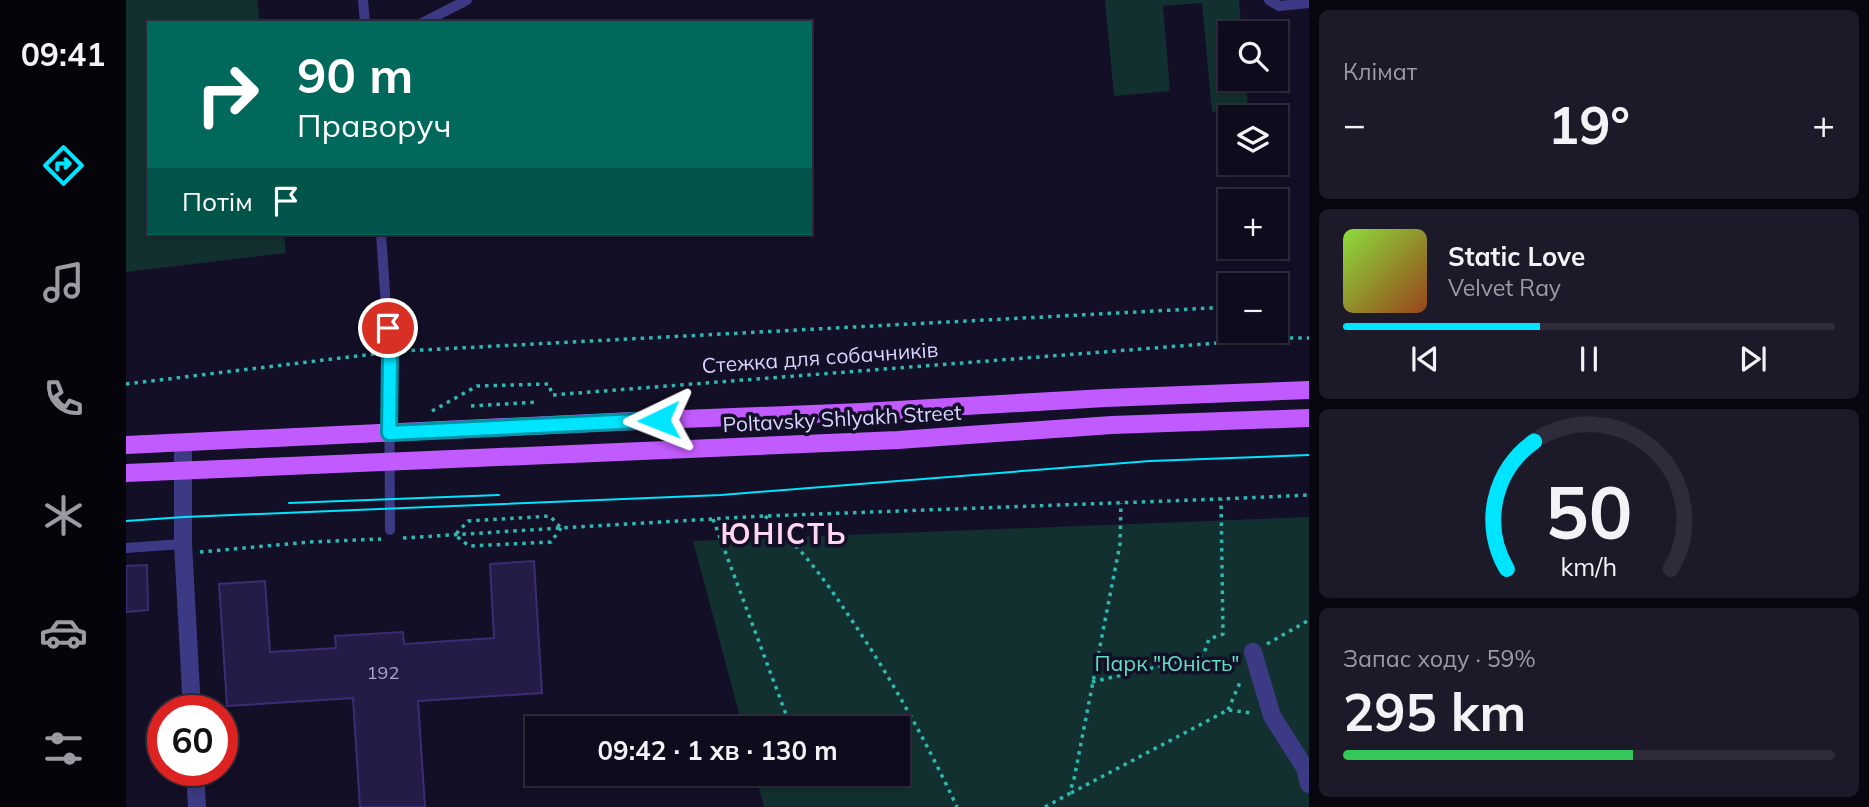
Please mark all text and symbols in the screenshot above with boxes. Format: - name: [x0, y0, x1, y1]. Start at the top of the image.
- map controls: [1218, 21, 1288, 343]
- button: search: [1218, 21, 1288, 91]
- text: 09:41: [21, 34, 105, 74]
- text: 90 m: [297, 44, 413, 105]
- icon: right: [182, 49, 273, 140]
- text: Клімат: [1343, 57, 1417, 86]
- text: 19°: [1548, 92, 1630, 157]
- text: −: [1343, 100, 1366, 148]
- text: +: [1812, 100, 1835, 148]
- text: Праворуч: [297, 105, 452, 145]
- button: layers: [1218, 105, 1288, 175]
- icon: directions: [39, 141, 88, 190]
- icon: arrive: [267, 182, 305, 220]
- text: Потім: [182, 185, 253, 218]
- button: +: [1218, 189, 1288, 259]
- text: Static Love: [1448, 240, 1585, 273]
- icon: music: [39, 258, 88, 307]
- button: −: [1218, 273, 1288, 343]
- text: Velvet Ray: [1448, 273, 1561, 302]
- pin: [358, 298, 418, 358]
- icon: arrive: [369, 309, 407, 347]
- street label: Стежка для собачників: [701, 336, 939, 378]
- icon: previous: [1406, 340, 1444, 378]
- icon: pause: [1570, 340, 1608, 378]
- icon: next: [1734, 340, 1772, 378]
- icon: phone: [39, 374, 88, 423]
- position arrow: [622, 383, 696, 457]
- street label: Poltavsky Shlyakh Street: [722, 399, 962, 437]
- text: 50: [1545, 467, 1633, 558]
- icon: climate: [39, 491, 88, 540]
- district label: ЮНІСТЬ: [720, 516, 848, 551]
- text: km/h: [1561, 551, 1617, 582]
- icon: car: [39, 608, 88, 657]
- text: Запас ходу · 59%: [1343, 644, 1536, 673]
- park label: Парк "Юність": [1095, 650, 1239, 676]
- house number: 192: [367, 661, 399, 684]
- text: 295 km: [1343, 679, 1526, 744]
- speed limit sign: 60: [147, 695, 238, 786]
- icon: filters: [39, 724, 88, 773]
- text: 09:42 · 1 хв · 130 m: [597, 734, 838, 767]

